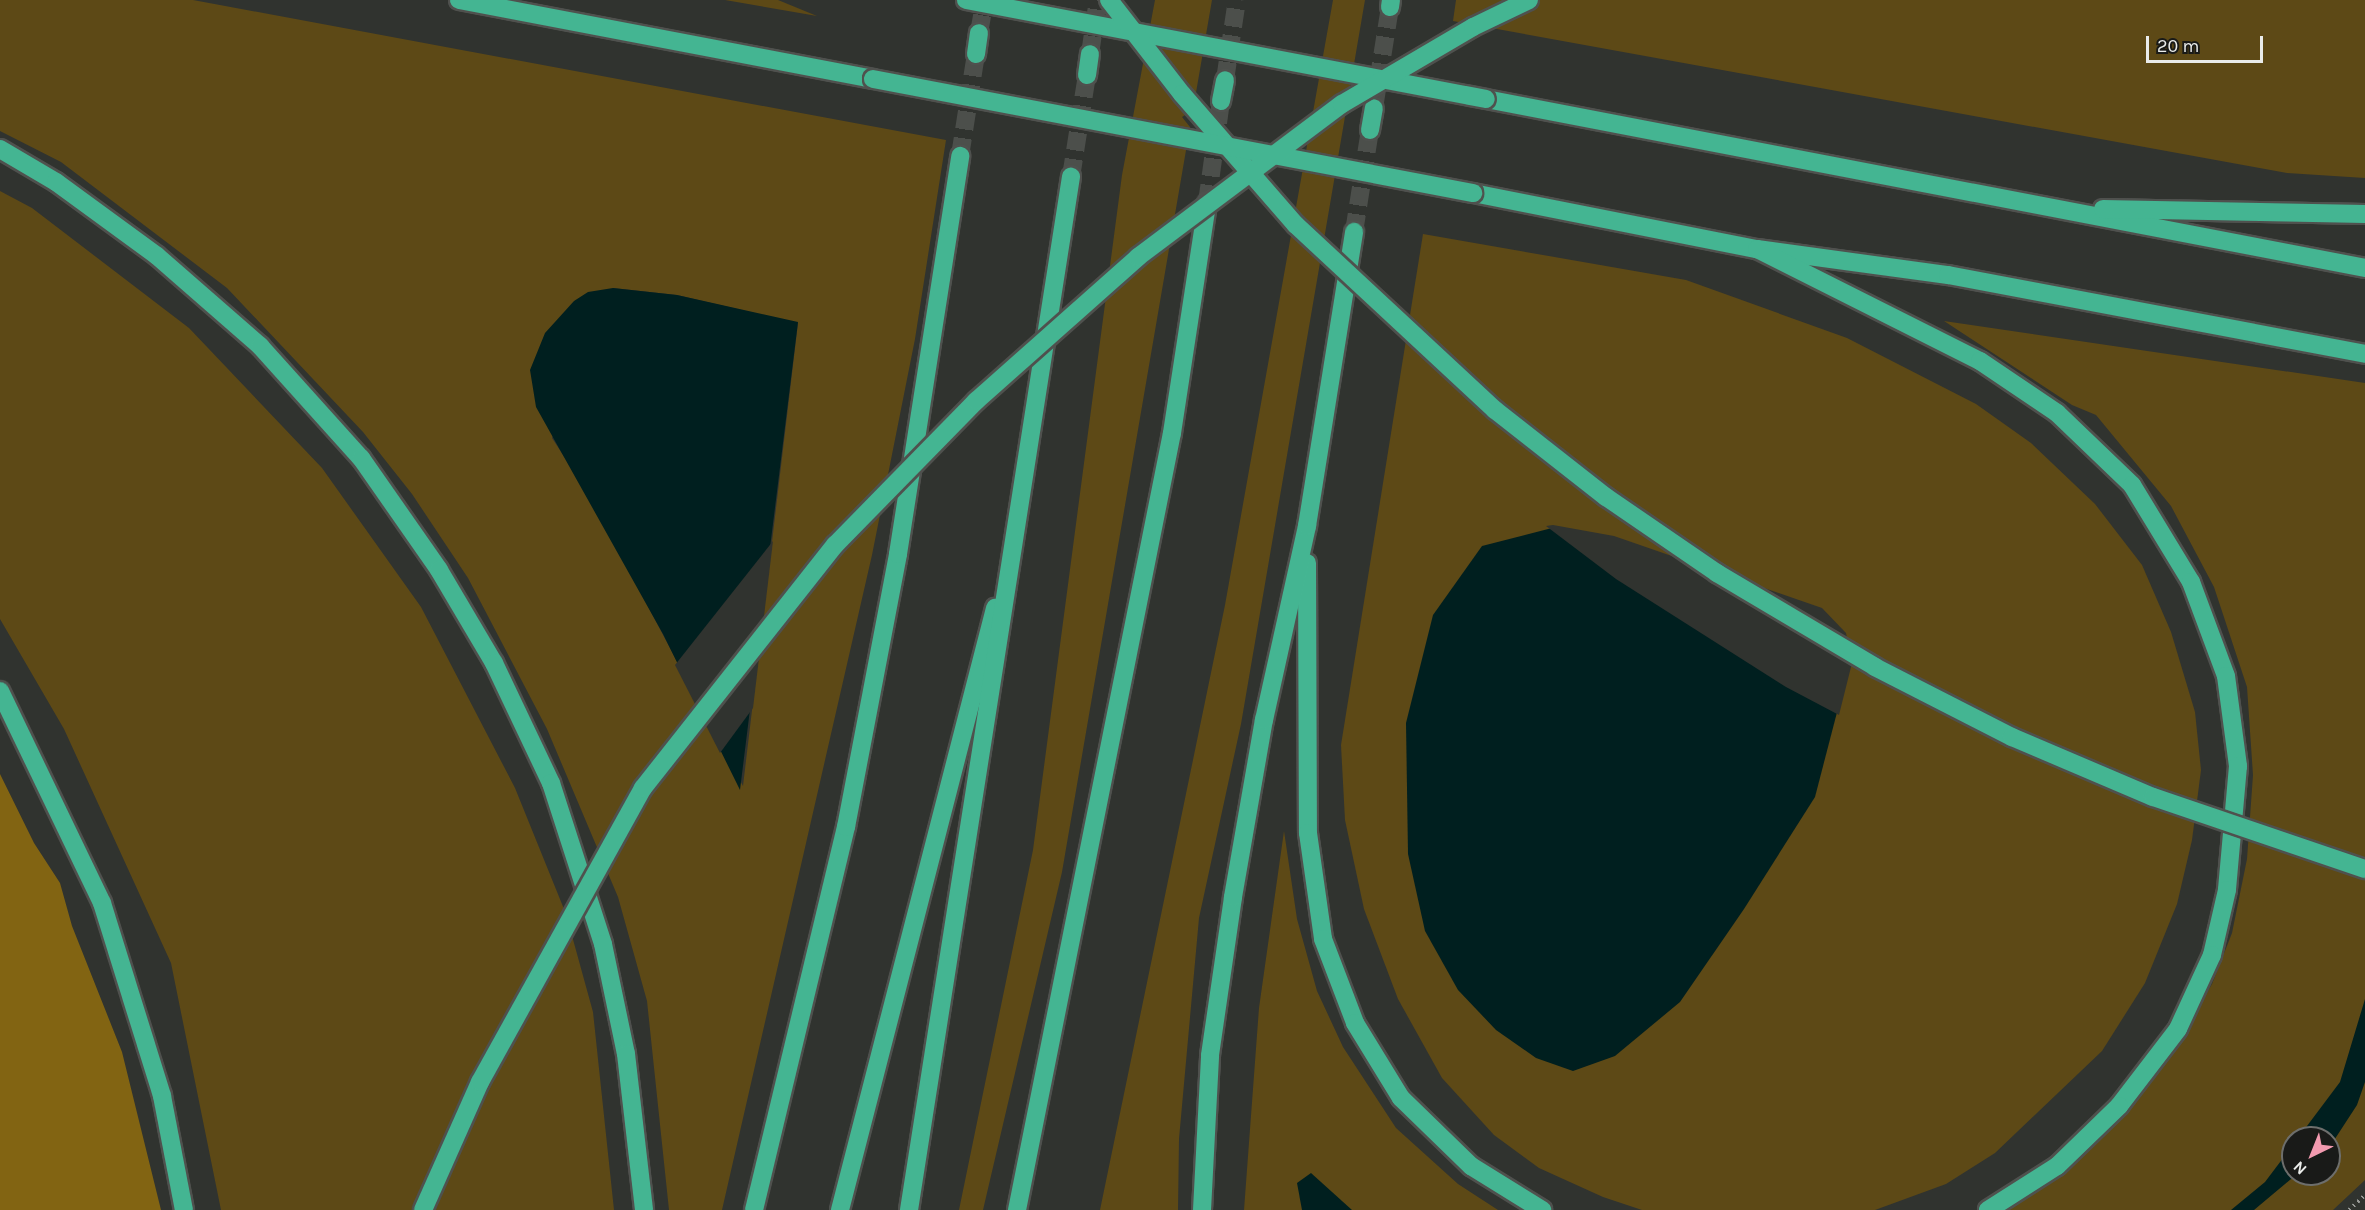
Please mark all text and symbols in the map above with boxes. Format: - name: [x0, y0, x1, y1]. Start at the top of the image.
- scale bar: [2149, 24, 2266, 62]
- text: 20 m: [2157, 35, 2199, 57]
- north arrow: [2281, 1126, 2341, 1186]
- text: N: [2289, 1157, 2310, 1179]

